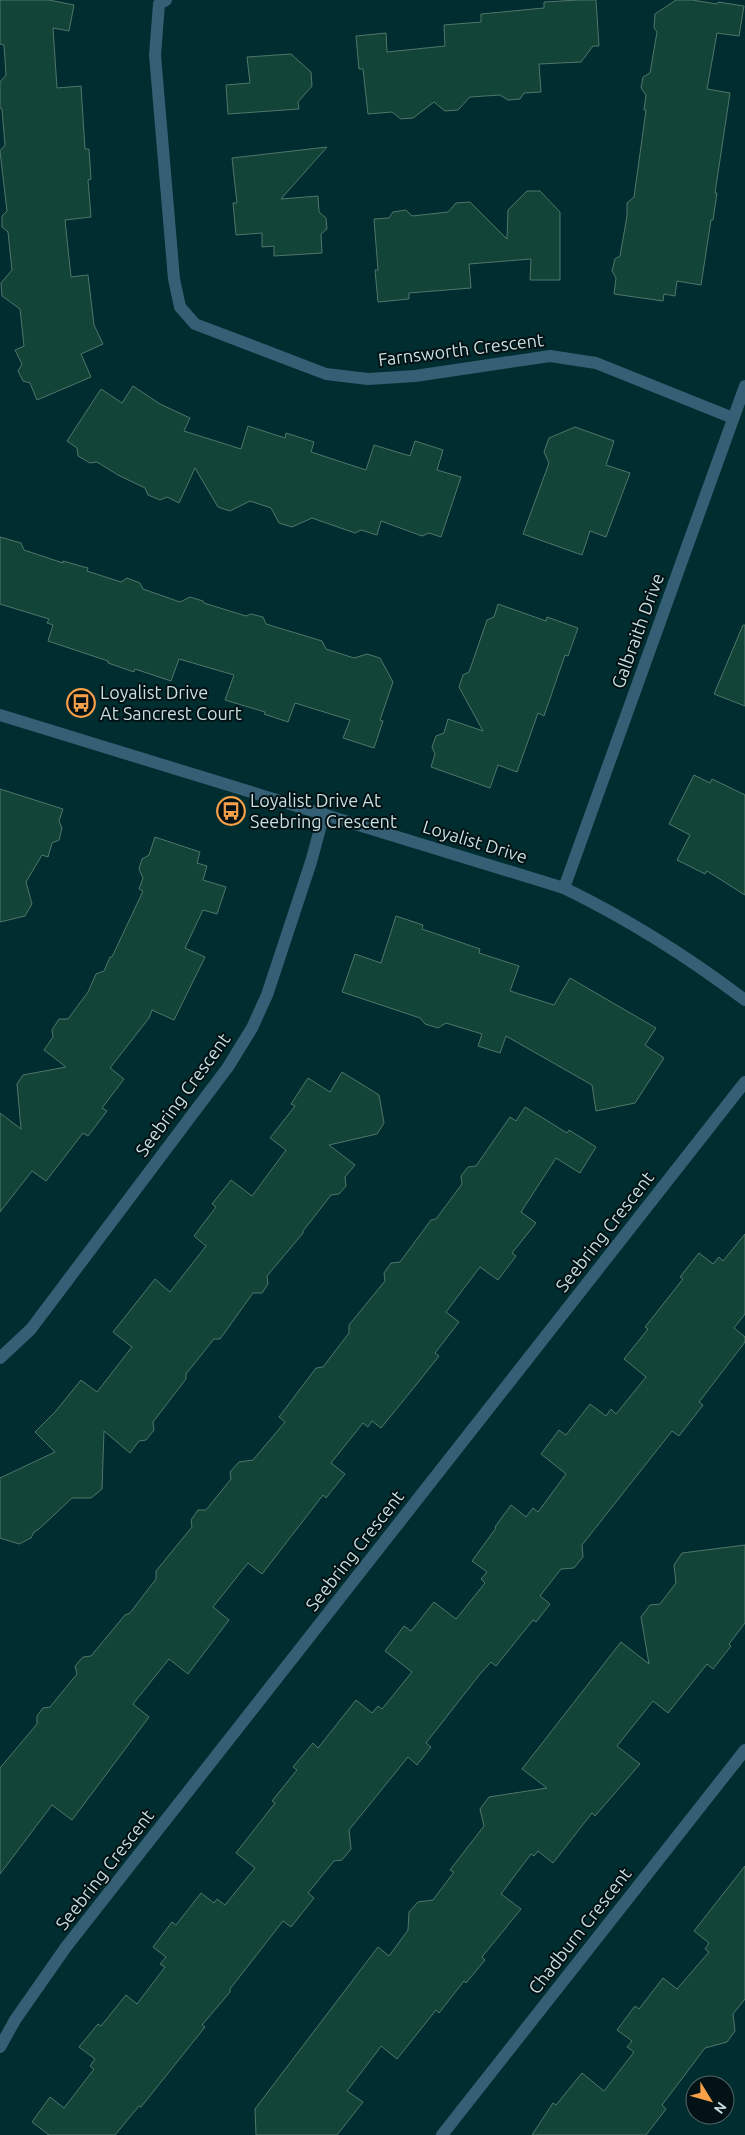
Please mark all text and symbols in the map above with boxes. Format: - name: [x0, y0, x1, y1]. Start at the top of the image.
- street label: Farnsworth Crescent: [377, 329, 545, 369]
- street label: Galbraith Drive: [607, 570, 667, 691]
- place label: Loyalist Drive At Sancrest Court: [100, 682, 242, 723]
- bus stop icon: Loyalist Drive At Sancrest Court: [66, 688, 96, 718]
- place label: Loyalist Drive At Seebring Crescent: [250, 790, 397, 831]
- bus stop icon: Loyalist Drive At Seebring Crescent: [216, 796, 246, 826]
- street label: Loyalist Drive: [421, 816, 530, 866]
- street label: Seebring Crescent: [131, 1029, 233, 1160]
- street label: Seebring Crescent: [551, 1167, 657, 1295]
- street label: Seebring Crescent: [301, 1486, 407, 1614]
- street label: Seebring Crescent: [51, 1805, 157, 1933]
- street label: Chadburn Crescent: [524, 1863, 635, 1997]
- north arrow: [685, 2075, 735, 2125]
- text: N: [711, 2099, 730, 2117]

